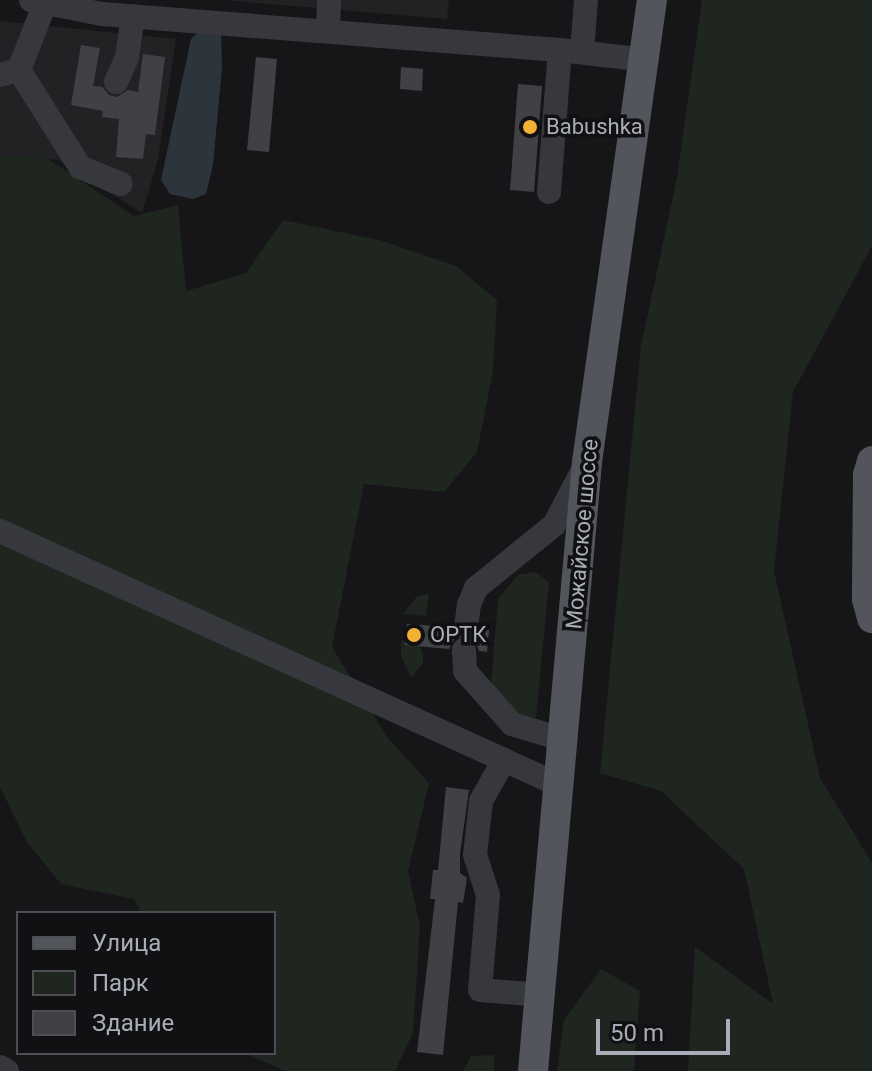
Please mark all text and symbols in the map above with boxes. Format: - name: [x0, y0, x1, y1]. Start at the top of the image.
- place label: Babushka: [546, 114, 643, 140]
- marker: Babushka: [521, 118, 539, 136]
- street label: Можайское шоссе: [561, 438, 603, 630]
- place label: ОРТК: [430, 622, 486, 648]
- marker: ОРТК: [405, 626, 423, 644]
- legend: [16, 911, 276, 1055]
- text: Улица: [92, 929, 161, 957]
- text: Парк: [92, 969, 149, 997]
- scale bar: [600, 1003, 734, 1053]
- text: Здание: [92, 1009, 174, 1037]
- text: 50 m: [610, 1019, 664, 1047]

